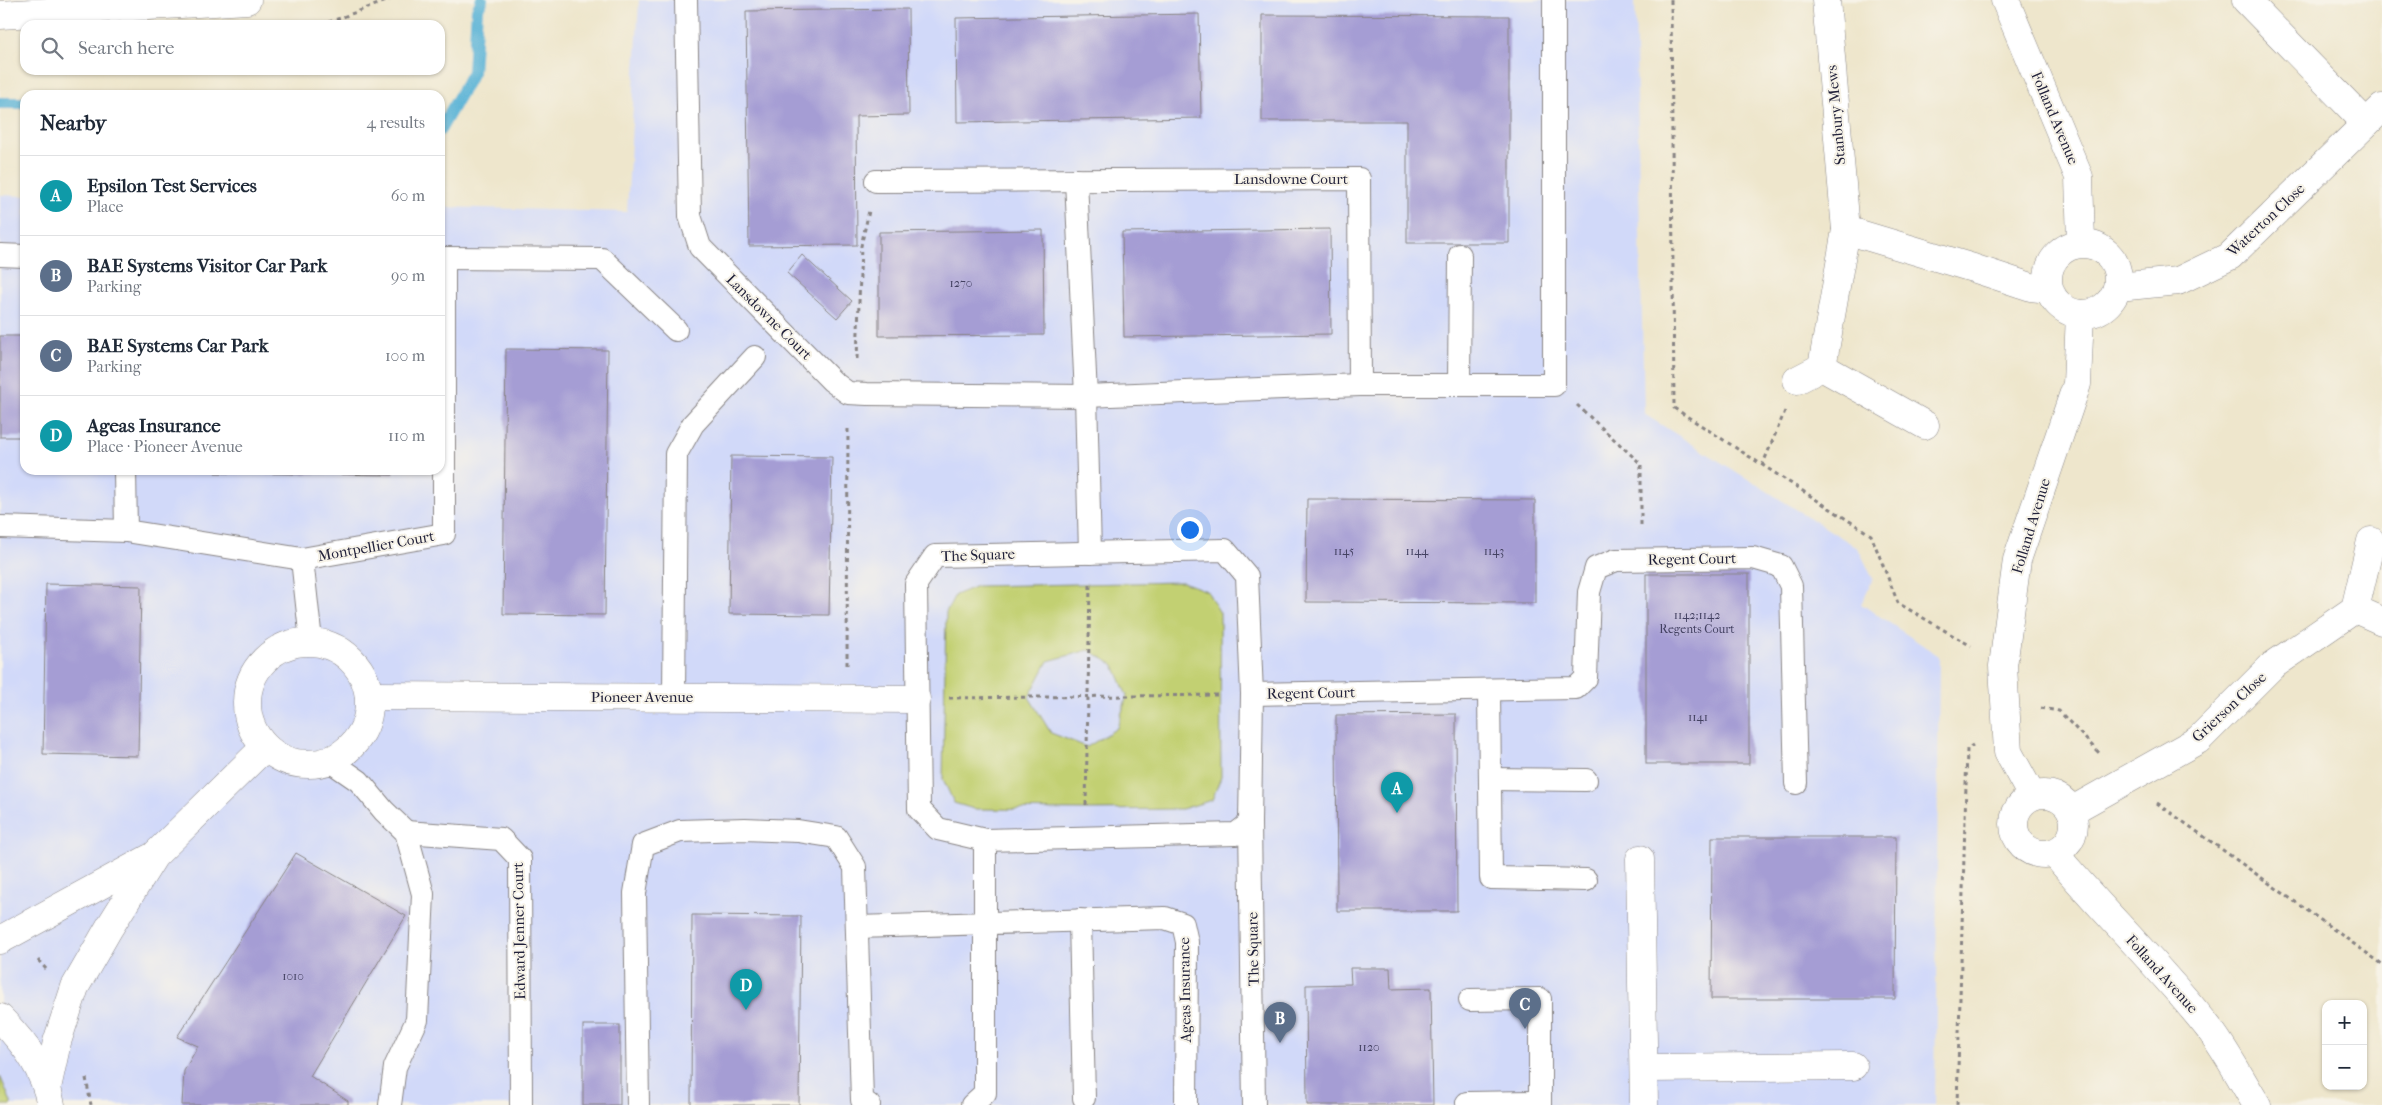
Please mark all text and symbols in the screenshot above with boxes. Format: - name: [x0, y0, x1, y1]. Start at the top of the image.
- search box: [20, 20, 445, 75]
- icon: search: [38, 34, 66, 62]
- text: Search here: [78, 37, 174, 59]
- street label: Stanbury Mews: [1823, 64, 1849, 166]
- street label: Folland Avenue: [2027, 69, 2083, 168]
- text: Nearby: [40, 111, 106, 135]
- text: 4 results: [367, 113, 425, 132]
- street label: Lansdowne Court: [1234, 170, 1349, 188]
- text: Epsilon Test Services: [87, 175, 257, 197]
- street label: Waterton Close: [2223, 179, 2309, 261]
- text: A: [51, 186, 61, 205]
- text: 60 m: [391, 186, 425, 205]
- text: Place: [87, 197, 123, 216]
- text: BAE Systems Visitor Car Park: [87, 255, 327, 277]
- text: B: [51, 266, 61, 285]
- text: 90 m: [391, 266, 425, 285]
- street label: Lansdowne Court: [722, 270, 816, 364]
- house number: 1270: [950, 276, 972, 290]
- text: Parking: [87, 277, 141, 296]
- text: BAE Systems Car Park: [87, 335, 268, 357]
- text: C: [51, 346, 61, 365]
- text: 100 m: [385, 346, 425, 365]
- text: Parking: [87, 357, 141, 376]
- text: Ageas Insurance: [87, 415, 221, 437]
- text: D: [50, 426, 62, 445]
- text: 110 m: [388, 426, 425, 445]
- text: Place · Pioneer Avenue: [87, 437, 243, 456]
- street label: Folland Avenue: [2008, 475, 2054, 576]
- your location: [1177, 517, 1203, 543]
- street label: Montpellier Court: [316, 527, 436, 565]
- house number: 1145: [1334, 544, 1354, 558]
- house number: 1144: [1406, 544, 1429, 558]
- house number: 1143: [1484, 544, 1504, 558]
- street label: The Square: [941, 545, 1016, 565]
- street label: Regent Court: [1648, 549, 1737, 569]
- house number: 1142;1142 Regents Court: [1659, 608, 1735, 636]
- street label: Grierson Close: [2188, 668, 2270, 746]
- street label: Regent Court: [1267, 683, 1356, 703]
- street label: Pioneer Avenue: [591, 688, 694, 706]
- house number: 1141: [1688, 710, 1708, 724]
- pin: A: [1381, 772, 1413, 813]
- street label: Edward Jenner Court: [509, 861, 529, 1000]
- street label: The Square: [1243, 911, 1263, 986]
- street label: Folland Avenue: [2122, 931, 2202, 1017]
- street label: Ageas Insurance: [1175, 937, 1195, 1044]
- house number: 1010: [282, 969, 304, 983]
- pin: D: [730, 969, 762, 1010]
- pin: C: [1509, 988, 1541, 1029]
- map controls: [2322, 1000, 2367, 1090]
- button: +: [2322, 1000, 2367, 1045]
- pin: B: [1264, 1002, 1296, 1043]
- house number: 1120: [1358, 1040, 1380, 1054]
- button: −: [2322, 1045, 2367, 1090]

